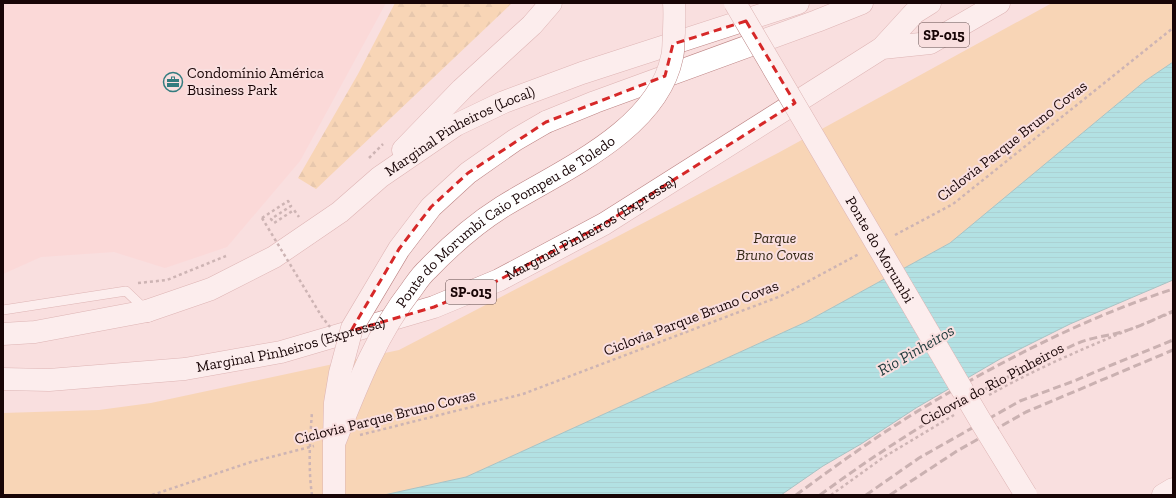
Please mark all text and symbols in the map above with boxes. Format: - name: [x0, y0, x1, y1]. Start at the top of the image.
- road number: SP-015: [919, 23, 969, 47]
- place label: Condomínio América Business Park: [187, 64, 324, 99]
- office icon: Condomínio América Business Park: [162, 71, 184, 93]
- street label: Ciclovia Parque Bruno Covas: [933, 77, 1091, 205]
- street label: Marginal Pinheiros (Local): [381, 82, 537, 180]
- street label: Ponte do Morumbi Caio Pompeu de Toledo: [392, 131, 619, 311]
- street label: Marginal Pinheiros (Expressa): [502, 172, 679, 284]
- street label: Ponte do Morumbi: [842, 193, 918, 306]
- park label: Parque Bruno Covas: [736, 229, 814, 264]
- street label: Ciclovia Parque Bruno Covas: [601, 276, 781, 360]
- road number: SP-015: [446, 280, 496, 304]
- street label: Marginal Pinheiros (Expressa): [195, 313, 387, 376]
- water label: Rio Pinheiros: [874, 320, 958, 380]
- street label: Ciclovia do Rio Pinheiros: [917, 338, 1067, 430]
- street label: Ciclovia Parque Bruno Covas: [293, 386, 477, 448]

